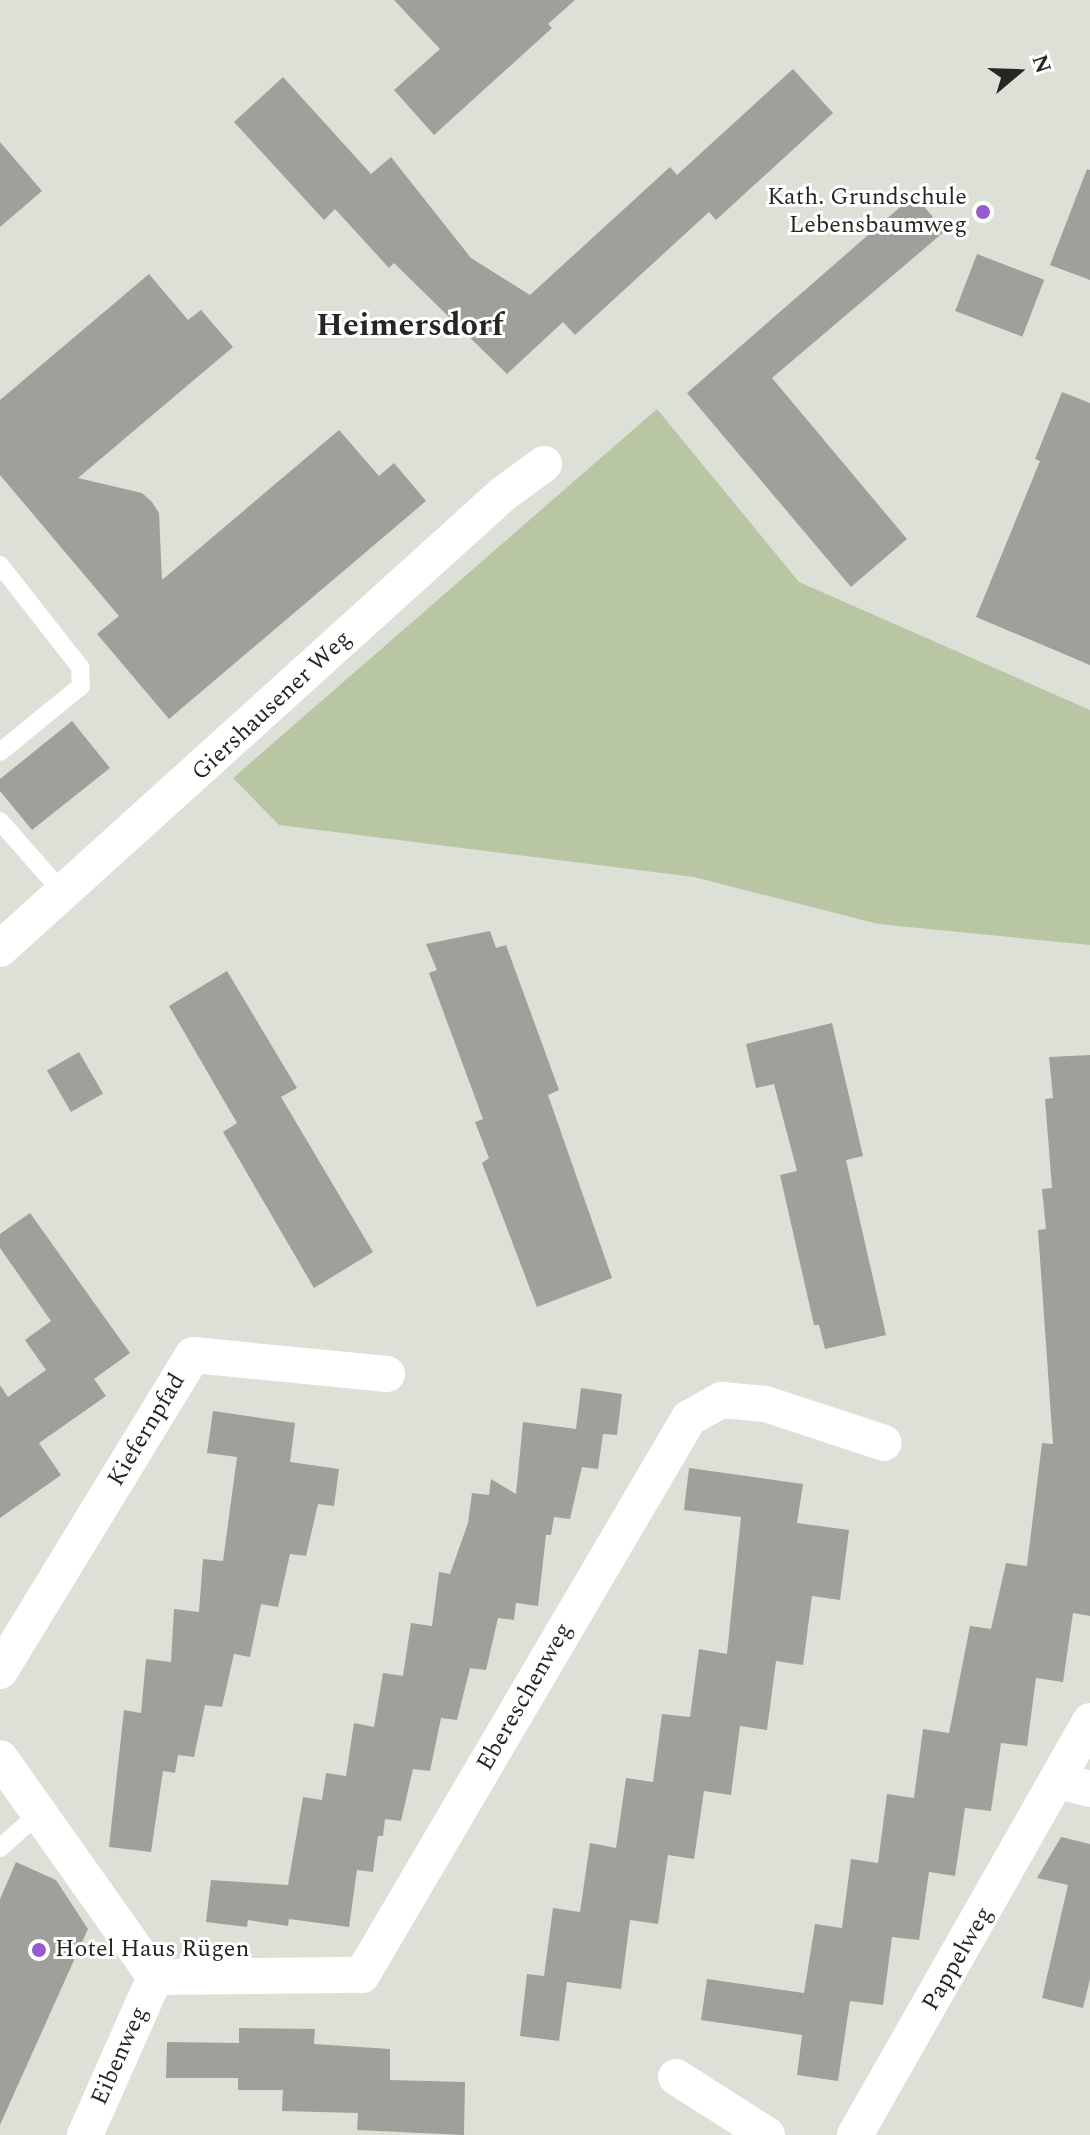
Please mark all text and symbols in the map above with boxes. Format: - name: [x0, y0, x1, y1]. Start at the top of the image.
- north arrow: [978, 32, 1058, 112]
- text: N: [1023, 50, 1060, 78]
- place label: Kath. Grundschule Lebensbaumweg: [767, 184, 967, 240]
- marker: Kath. Grundschule Lebensbaumweg: [974, 203, 992, 221]
- district label: Heimersdorf: [316, 307, 504, 345]
- street label: Giershausener Weg: [186, 625, 358, 787]
- street label: Kiefernpfad: [102, 1368, 192, 1492]
- street label: Ebereschenweg: [471, 1618, 579, 1776]
- street label: Pappelweg: [917, 1902, 999, 2016]
- place label: Hotel Haus Rügen: [55, 1936, 249, 1964]
- marker: Hotel Haus Rügen: [30, 1941, 48, 1959]
- street label: Eibenweg: [86, 2002, 154, 2110]

